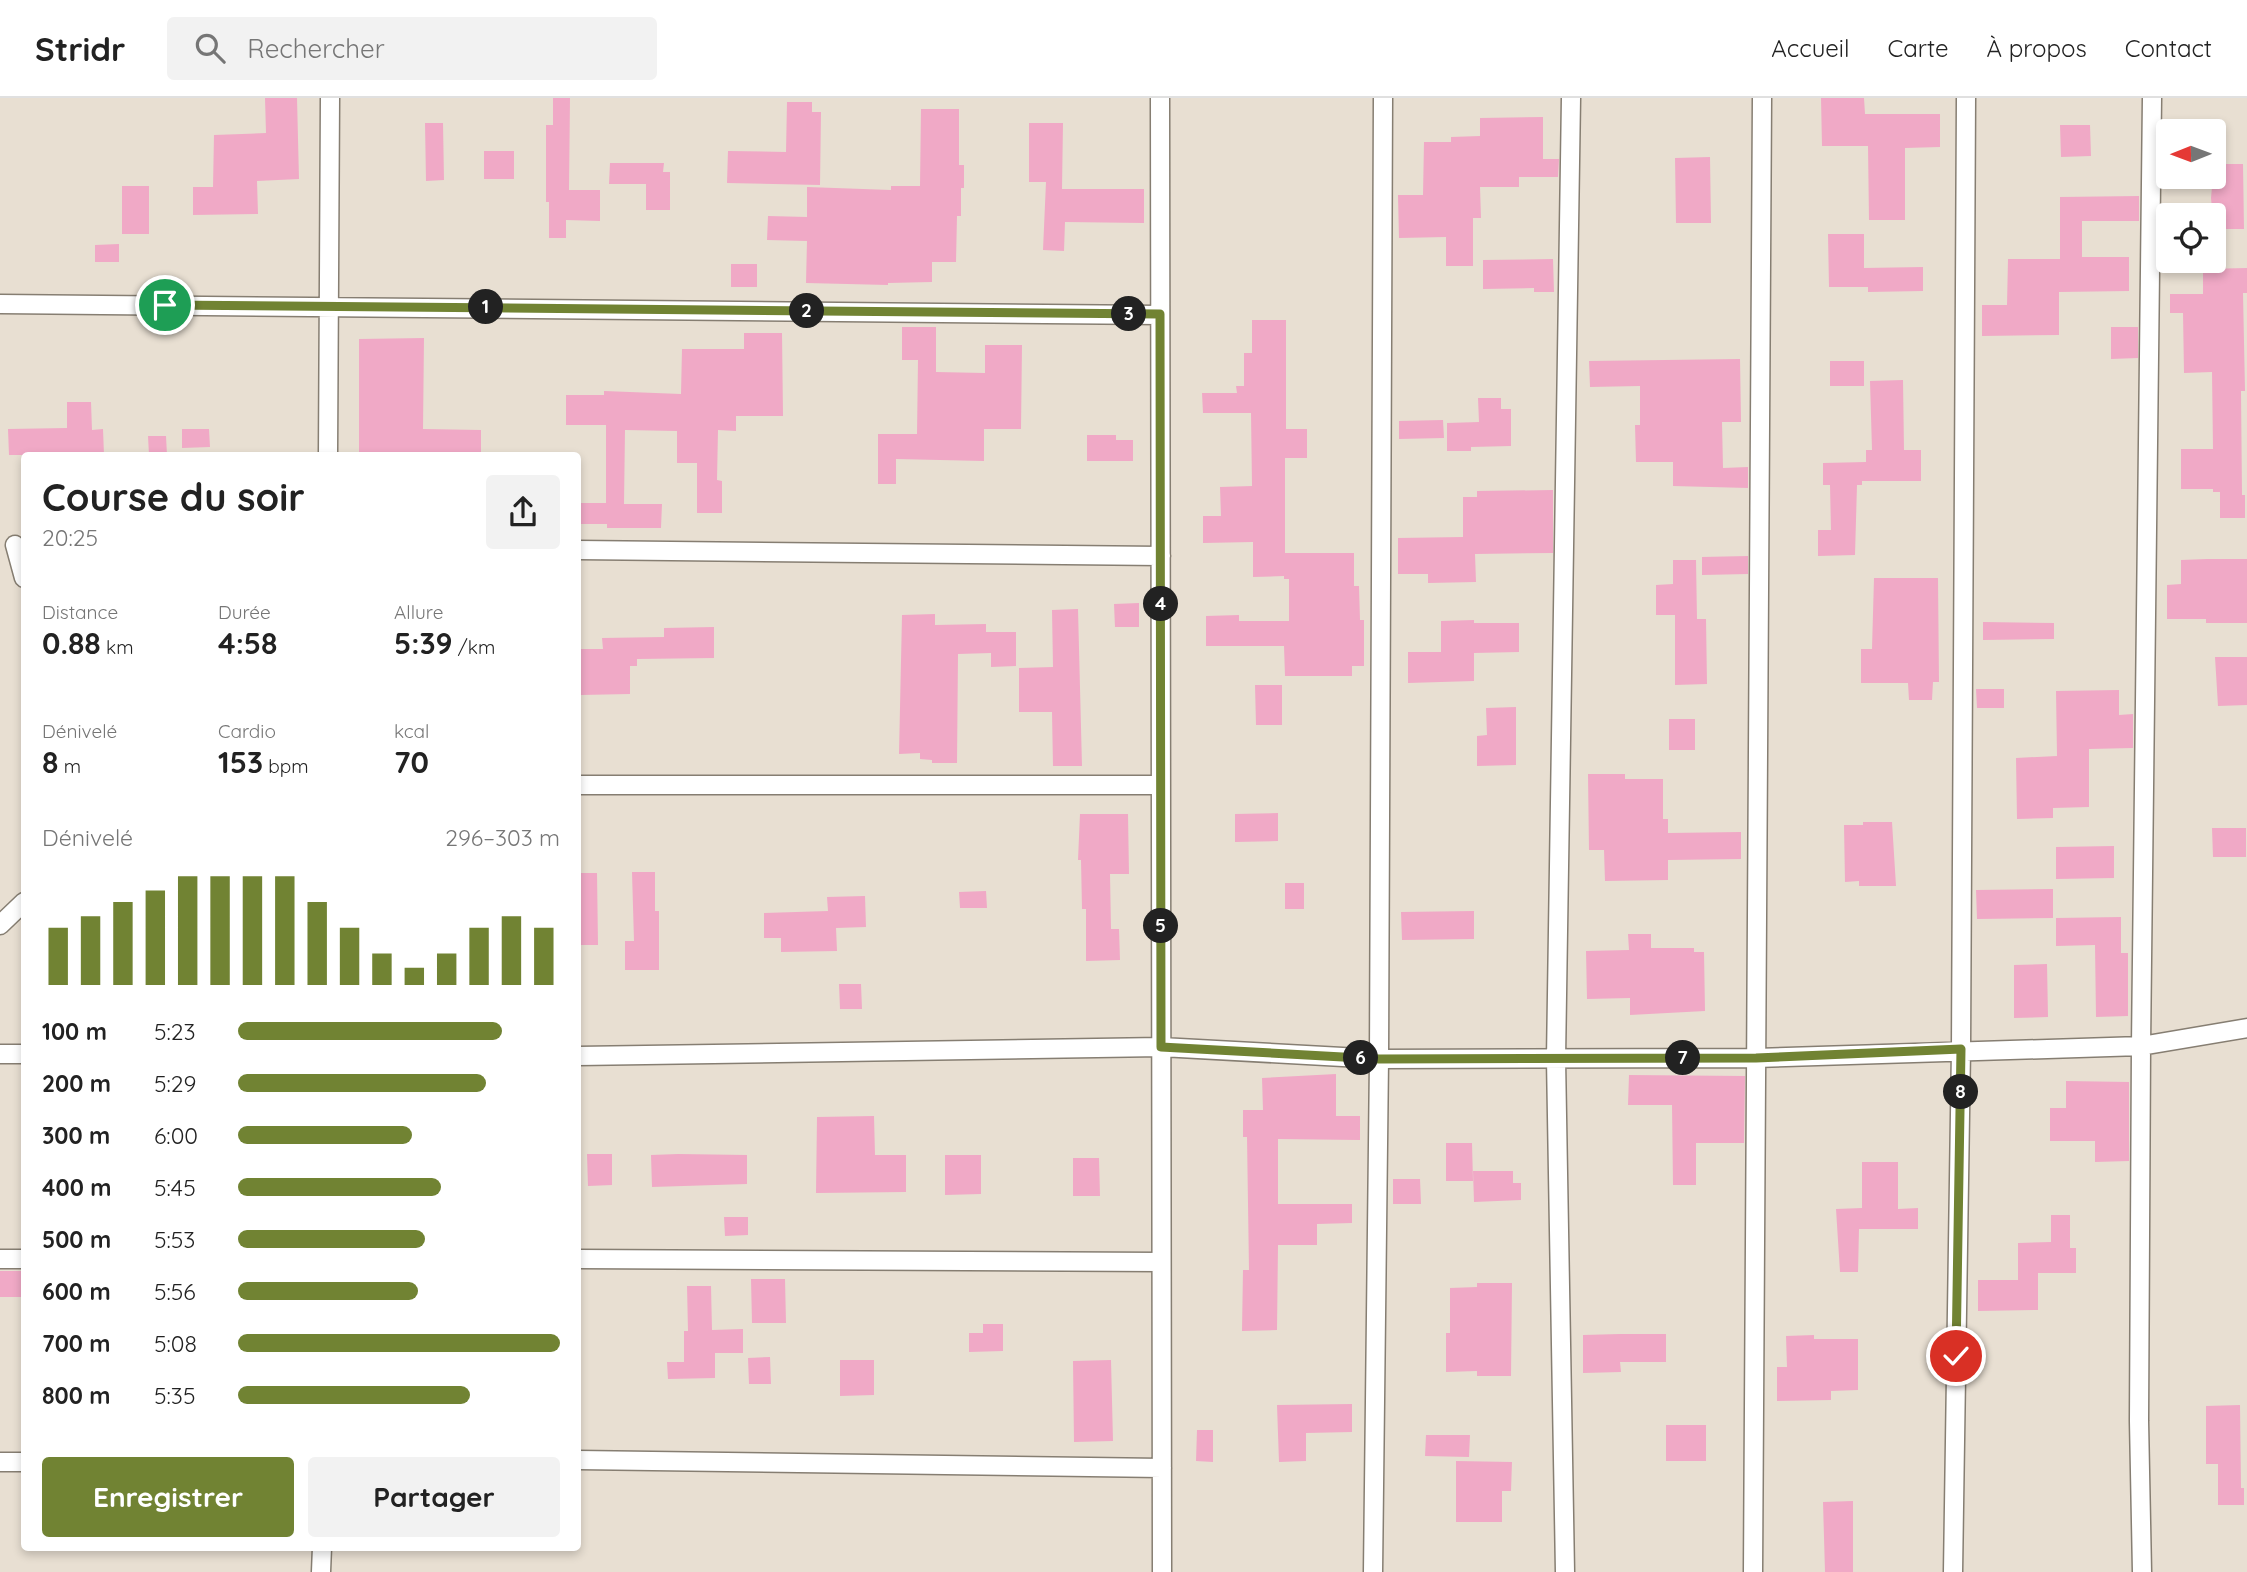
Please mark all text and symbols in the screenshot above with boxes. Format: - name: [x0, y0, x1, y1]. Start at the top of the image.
- search box: [167, 17, 657, 80]
- text: Stridr: [35, 28, 125, 69]
- icon: search: [191, 29, 229, 67]
- text: Rechercher: [247, 32, 385, 65]
- text: Accueil: [1771, 33, 1850, 63]
- text: Carte: [1888, 33, 1949, 63]
- text: À propos: [1987, 33, 2087, 63]
- text: Contact: [2125, 33, 2212, 63]
- north arrow: [2156, 119, 2226, 189]
- map controls: [2156, 119, 2226, 273]
- button: locate: [2156, 203, 2226, 273]
- pin: [135, 275, 195, 335]
- icon: arrive: [146, 286, 184, 324]
- pin: 1: [468, 290, 504, 325]
- text: 1: [482, 294, 489, 318]
- pin: 2: [790, 294, 824, 328]
- pin: 3: [1112, 296, 1146, 332]
- text: 2: [801, 298, 812, 322]
- text: 3: [1123, 301, 1134, 325]
- text: Course du soir: [42, 473, 305, 521]
- button: share: [486, 475, 560, 549]
- text: 20:25: [42, 523, 98, 552]
- pin: 4: [1144, 587, 1178, 622]
- text: 4: [1155, 591, 1166, 615]
- text: Distance: [42, 600, 118, 624]
- text: Durée: [218, 600, 271, 624]
- text: Allure: [394, 600, 443, 624]
- text: 0.88: [42, 624, 101, 662]
- text: 4:58: [218, 624, 278, 662]
- text: 5:39: [394, 624, 453, 662]
- text: km: [101, 635, 133, 659]
- text: /km: [453, 635, 495, 659]
- text: Dénivelé: [42, 719, 117, 743]
- text: Cardio: [218, 719, 276, 743]
- text: kcal: [394, 719, 429, 743]
- text: 8: [42, 743, 58, 781]
- text: 153: [218, 743, 263, 781]
- text: 70: [394, 743, 429, 781]
- text: m: [58, 754, 81, 778]
- text: bpm: [263, 754, 309, 778]
- text: Dénivelé: [42, 823, 133, 852]
- text: 296–303 m: [445, 823, 560, 852]
- pin: 5: [1144, 908, 1178, 944]
- text: 5: [1155, 913, 1166, 937]
- text: 100 m: [42, 1017, 107, 1046]
- text: 5:23: [154, 1017, 196, 1046]
- pin: 6: [1344, 1040, 1378, 1076]
- pin: 7: [1666, 1040, 1700, 1076]
- text: 6: [1355, 1045, 1366, 1069]
- text: 7: [1677, 1045, 1688, 1069]
- text: 200 m: [42, 1069, 111, 1098]
- text: 5:29: [154, 1069, 196, 1098]
- pin: 8: [1944, 1074, 1979, 1110]
- text: 8: [1955, 1079, 1966, 1103]
- text: 300 m: [42, 1121, 110, 1150]
- text: 6:00: [154, 1121, 198, 1150]
- text: 400 m: [42, 1173, 111, 1202]
- text: 5:45: [154, 1173, 196, 1202]
- text: 500 m: [42, 1225, 111, 1254]
- text: 5:53: [154, 1225, 195, 1254]
- text: 600 m: [42, 1277, 111, 1306]
- text: 5:56: [154, 1277, 196, 1306]
- pin: [1926, 1326, 1986, 1386]
- text: 700 m: [42, 1329, 111, 1358]
- text: 5:08: [154, 1329, 197, 1358]
- icon: check: [1937, 1337, 1975, 1375]
- text: 800 m: [42, 1381, 111, 1410]
- text: 5:35: [154, 1381, 195, 1410]
- button: Enregistrer: [42, 1457, 294, 1537]
- button: Partager: [308, 1457, 560, 1537]

